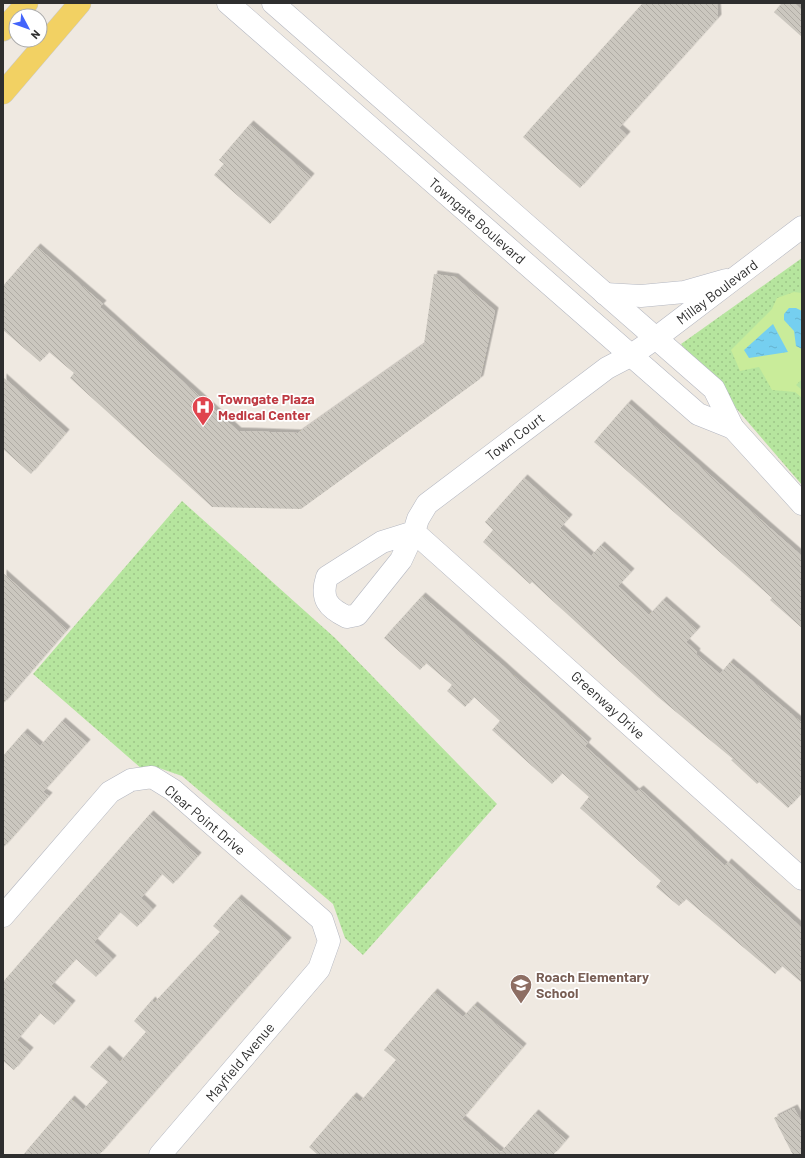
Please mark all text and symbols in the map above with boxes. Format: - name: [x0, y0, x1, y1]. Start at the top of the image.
- north arrow: [8, 8, 48, 48]
- text: N: [29, 28, 43, 42]
- street label: Towngate Boulevard: [426, 174, 529, 267]
- street label: Millay Boulevard: [673, 256, 761, 328]
- place label: Towngate Plaza Medical Center: [218, 390, 315, 423]
- hospital icon: Towngate Plaza Medical Center: [190, 394, 216, 427]
- street label: Town Court: [482, 409, 547, 464]
- street label: Greenway Drive: [568, 667, 649, 742]
- street label: Clear Point Drive: [162, 781, 249, 858]
- place label: Roach Elementary School: [536, 968, 649, 1001]
- school or university icon: Roach Elementary School: [508, 972, 534, 1005]
- street label: Mayfield Avenue: [202, 1019, 278, 1105]

